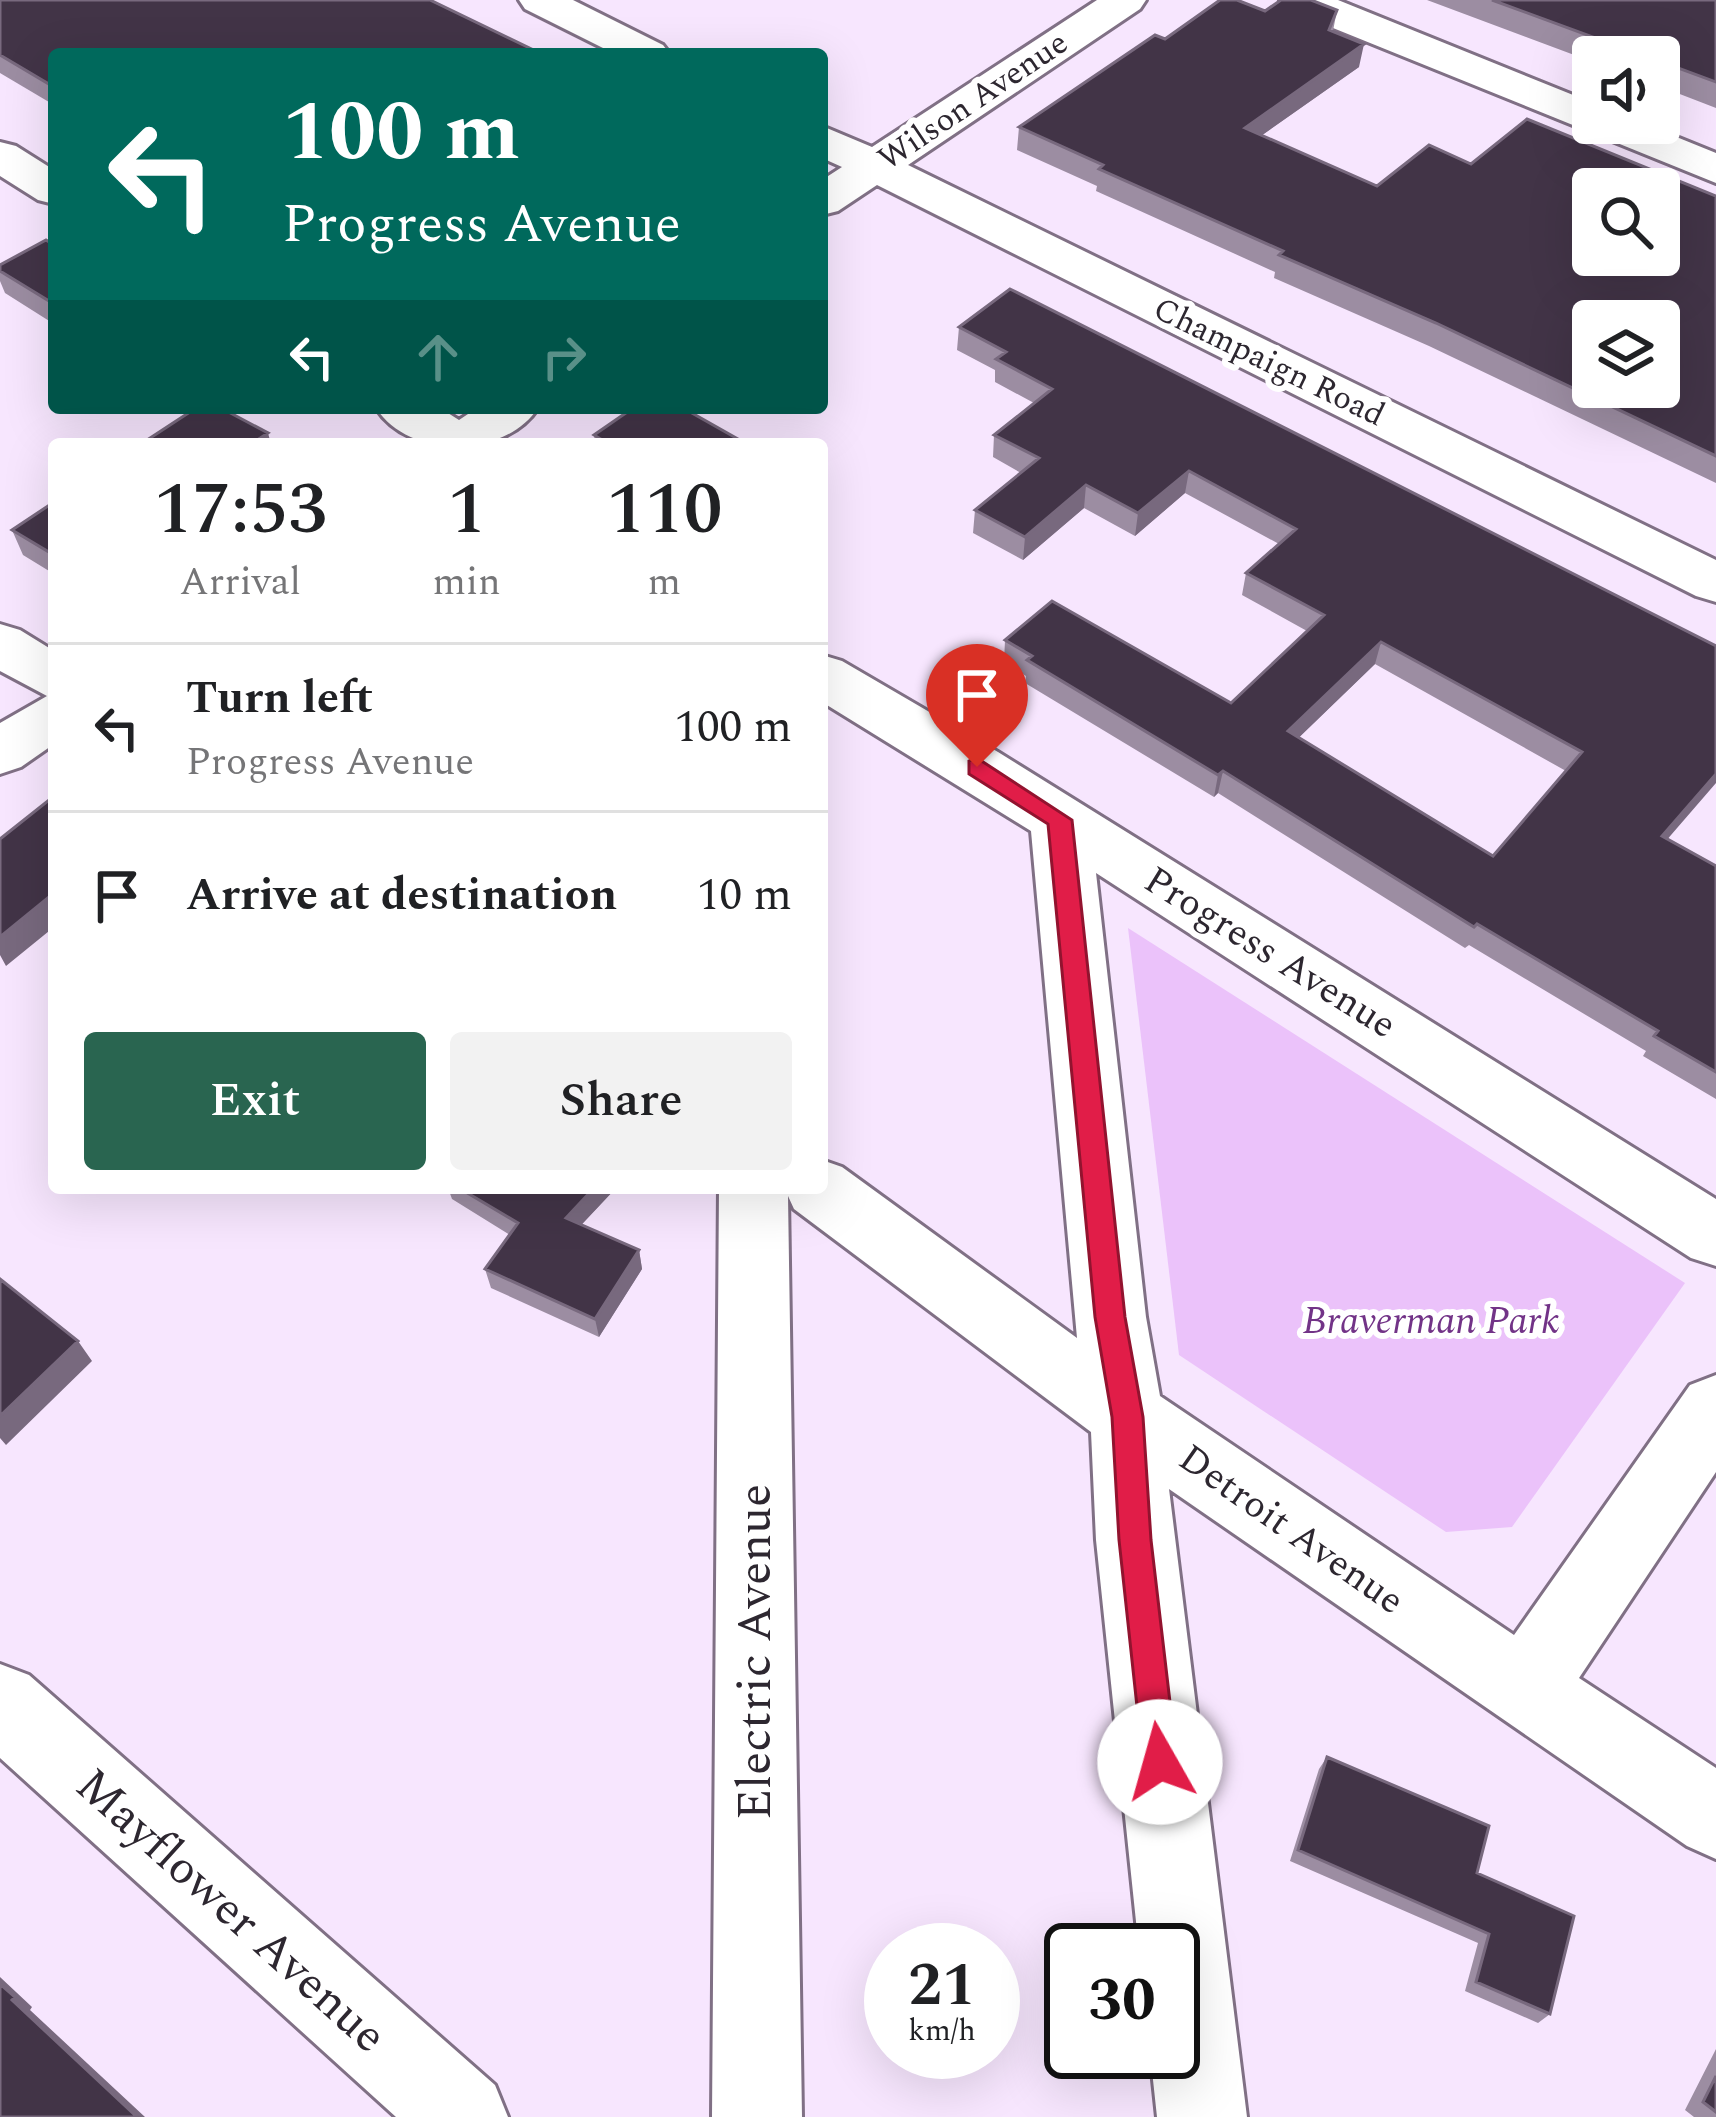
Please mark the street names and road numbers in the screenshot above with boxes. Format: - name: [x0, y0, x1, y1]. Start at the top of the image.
- street label: Wilson Avenue: [868, 19, 1078, 183]
- street label: Champaign Road: [1145, 284, 1393, 440]
- street label: Progress Avenue: [1132, 852, 1408, 1054]
- street label: Detroit Avenue: [1166, 1430, 1416, 1630]
- street label: Electric Avenue: [719, 1484, 792, 1820]
- street label: Mayflower Avenue: [59, 1751, 403, 2071]

